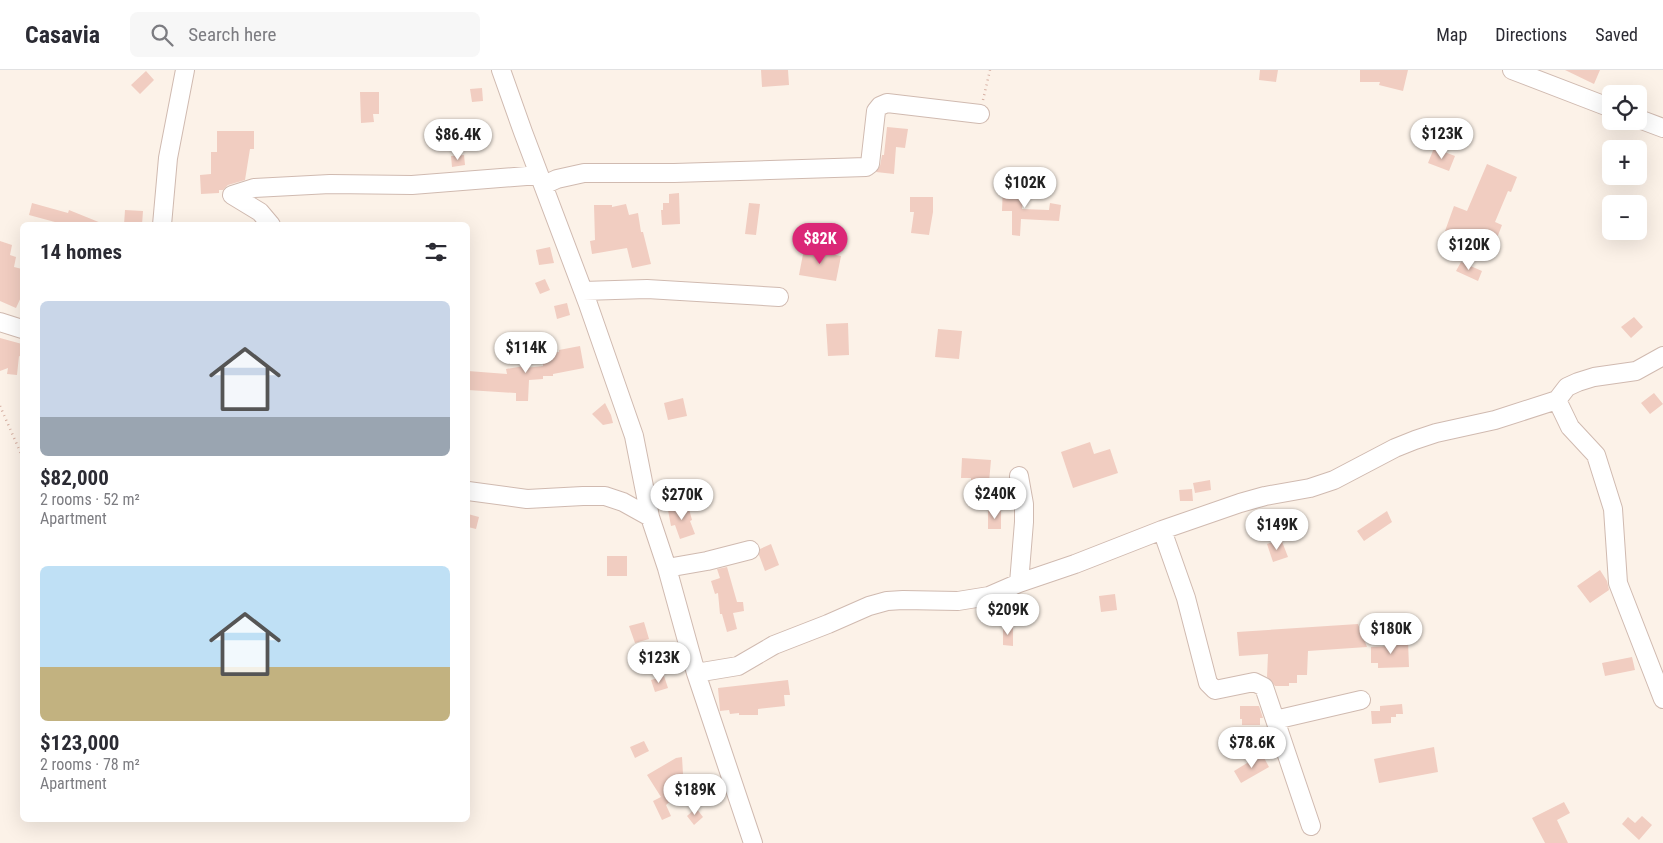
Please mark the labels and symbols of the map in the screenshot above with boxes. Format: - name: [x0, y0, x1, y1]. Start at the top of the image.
- pin: $86.4K: [417, 118, 499, 161]
- pin: $123K: [1407, 118, 1477, 160]
- pin: $102K: [990, 166, 1060, 209]
- pin: $82K: [790, 222, 850, 265]
- pin: $120K: [1434, 228, 1504, 271]
- pin: $114K: [491, 332, 561, 374]
- pin: $270K: [647, 478, 717, 521]
- pin: $240K: [960, 478, 1030, 520]
- pin: $149K: [1242, 508, 1312, 551]
- pin: $209K: [973, 594, 1043, 636]
- pin: $180K: [1356, 612, 1426, 655]
- pin: $123K: [624, 642, 694, 684]
- pin: $78.6K: [1211, 726, 1293, 769]
- pin: $189K: [660, 774, 730, 816]

